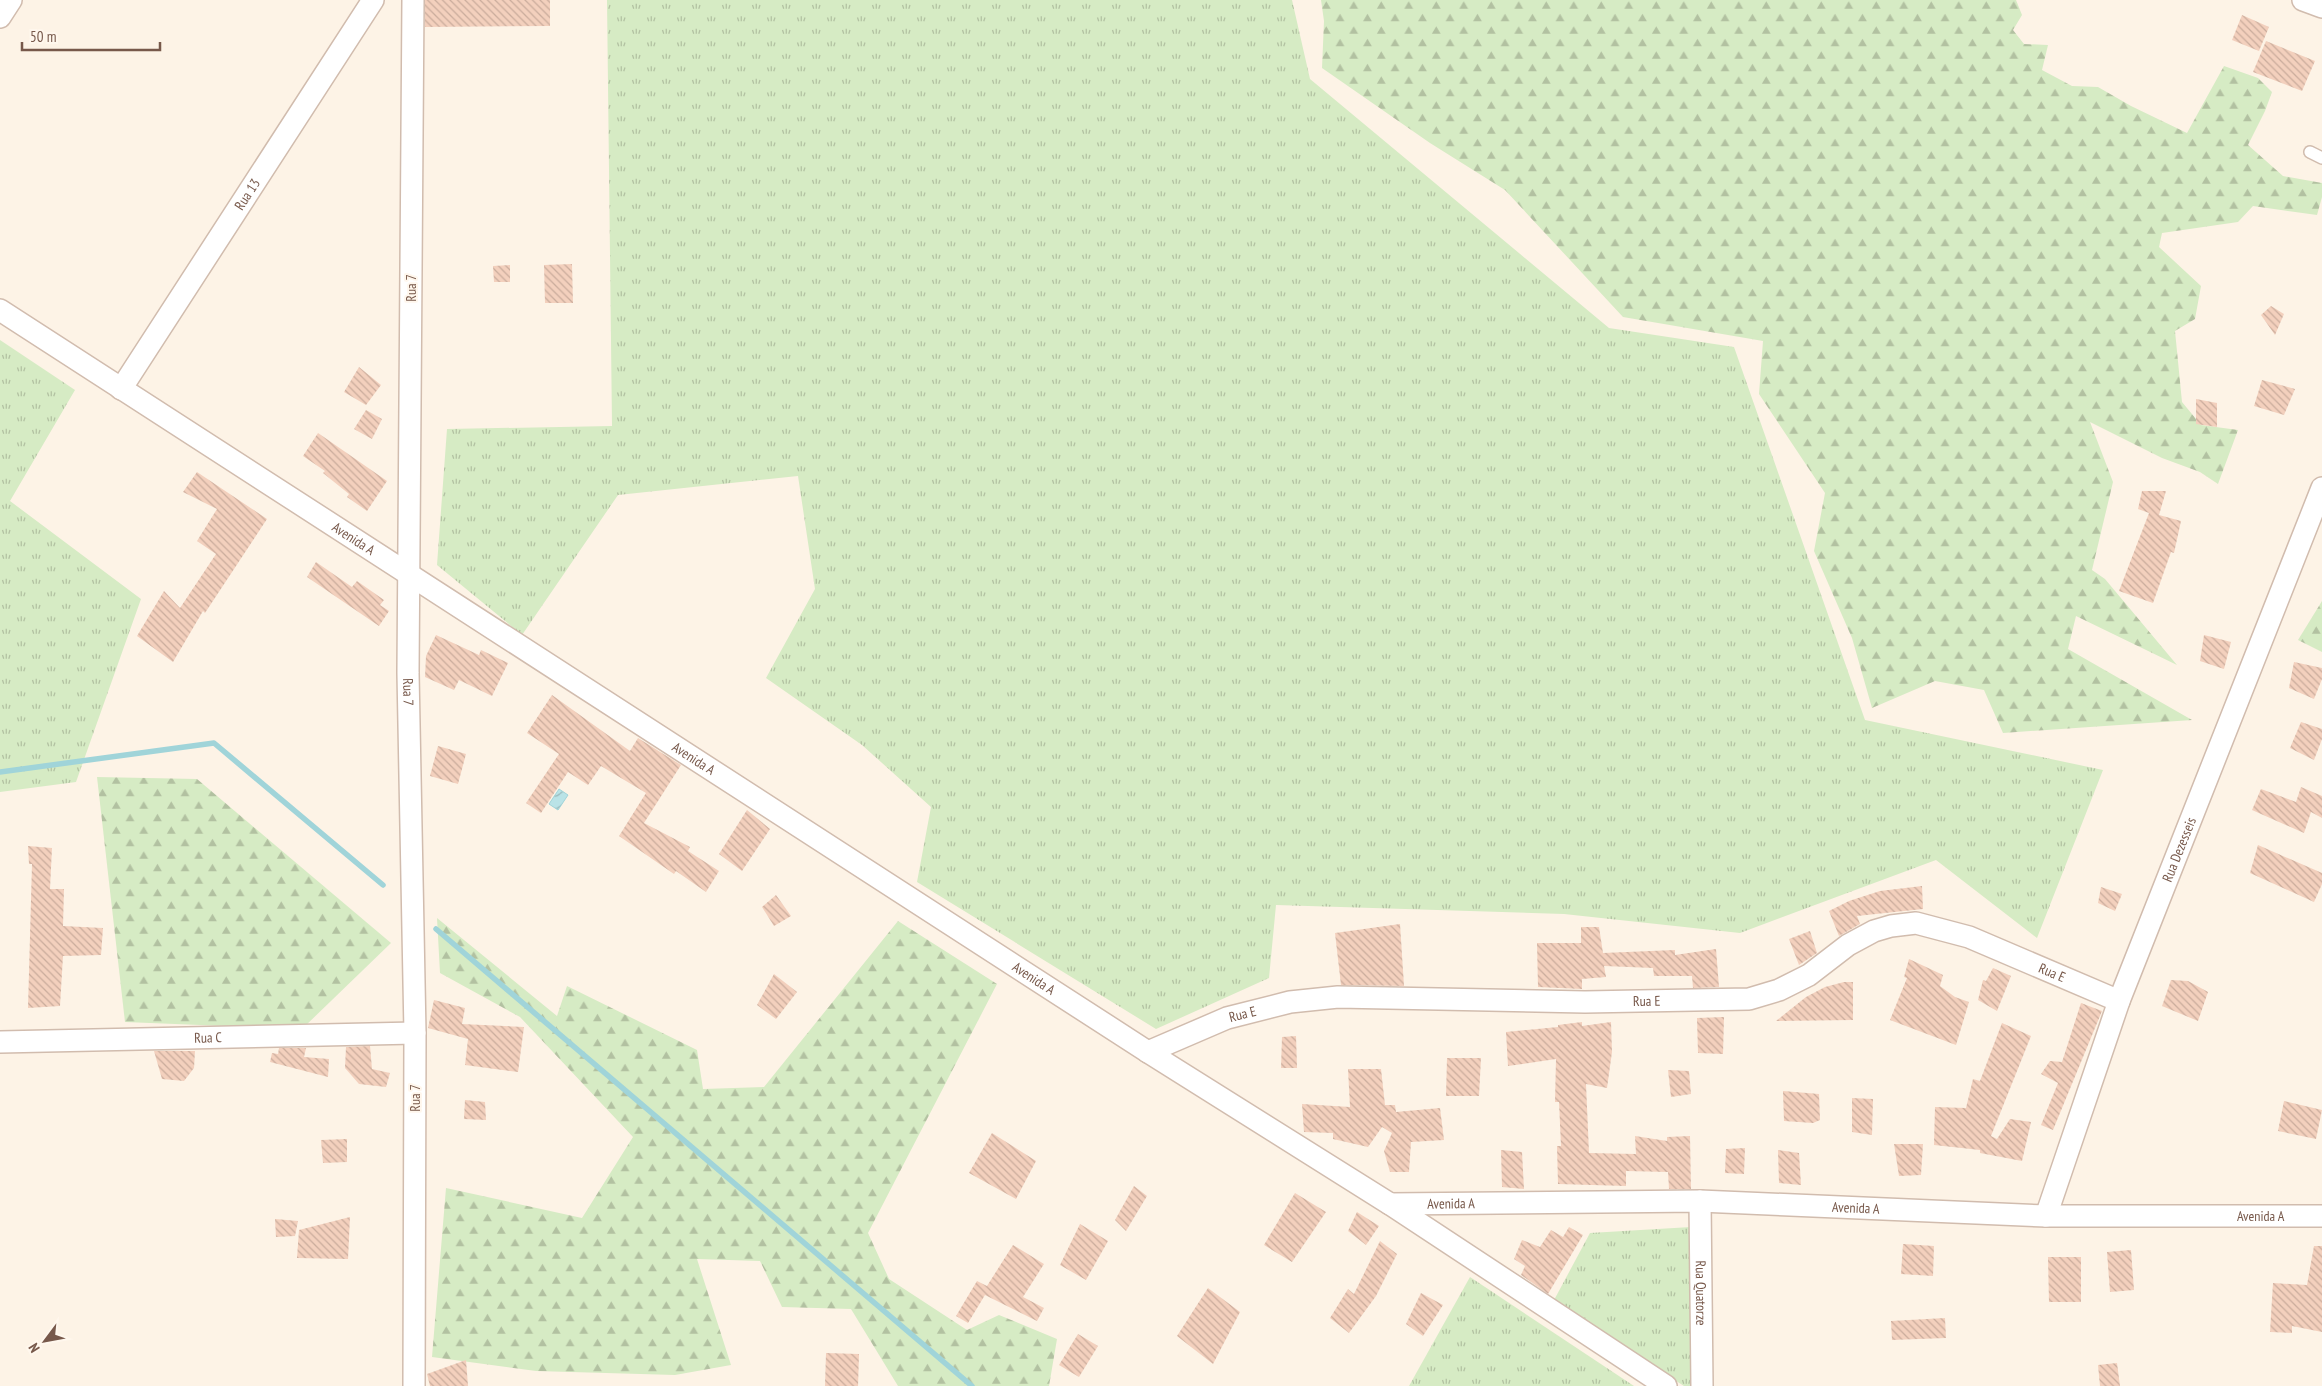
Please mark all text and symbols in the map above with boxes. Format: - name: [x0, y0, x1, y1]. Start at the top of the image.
- scale bar: [22, 20, 160, 52]
- text: 50 m: [30, 27, 56, 46]
- street label: Rua 13: [230, 175, 264, 213]
- street label: Rua 7: [402, 274, 420, 302]
- street label: Avenida A: [329, 518, 379, 559]
- street label: Rua 7: [399, 678, 418, 706]
- street label: Avenida A: [669, 738, 719, 779]
- street label: Rua Dezesseis: [2158, 814, 2200, 884]
- street label: Avenida A: [1009, 958, 1059, 999]
- street label: Rua E: [2036, 959, 2068, 986]
- street label: Rua E: [1633, 992, 1661, 1010]
- street label: Rua E: [1227, 1002, 1258, 1026]
- street label: Rua C: [194, 1028, 223, 1047]
- street label: Rua 7: [406, 1084, 424, 1112]
- street label: Avenida A: [1427, 1194, 1475, 1213]
- street label: Avenida A: [1832, 1198, 1880, 1218]
- street label: Avenida A: [2237, 1207, 2285, 1225]
- street label: Rua Quatorze: [1692, 1260, 1710, 1326]
- north arrow: [20, 1316, 70, 1366]
- text: N: [24, 1340, 44, 1356]

